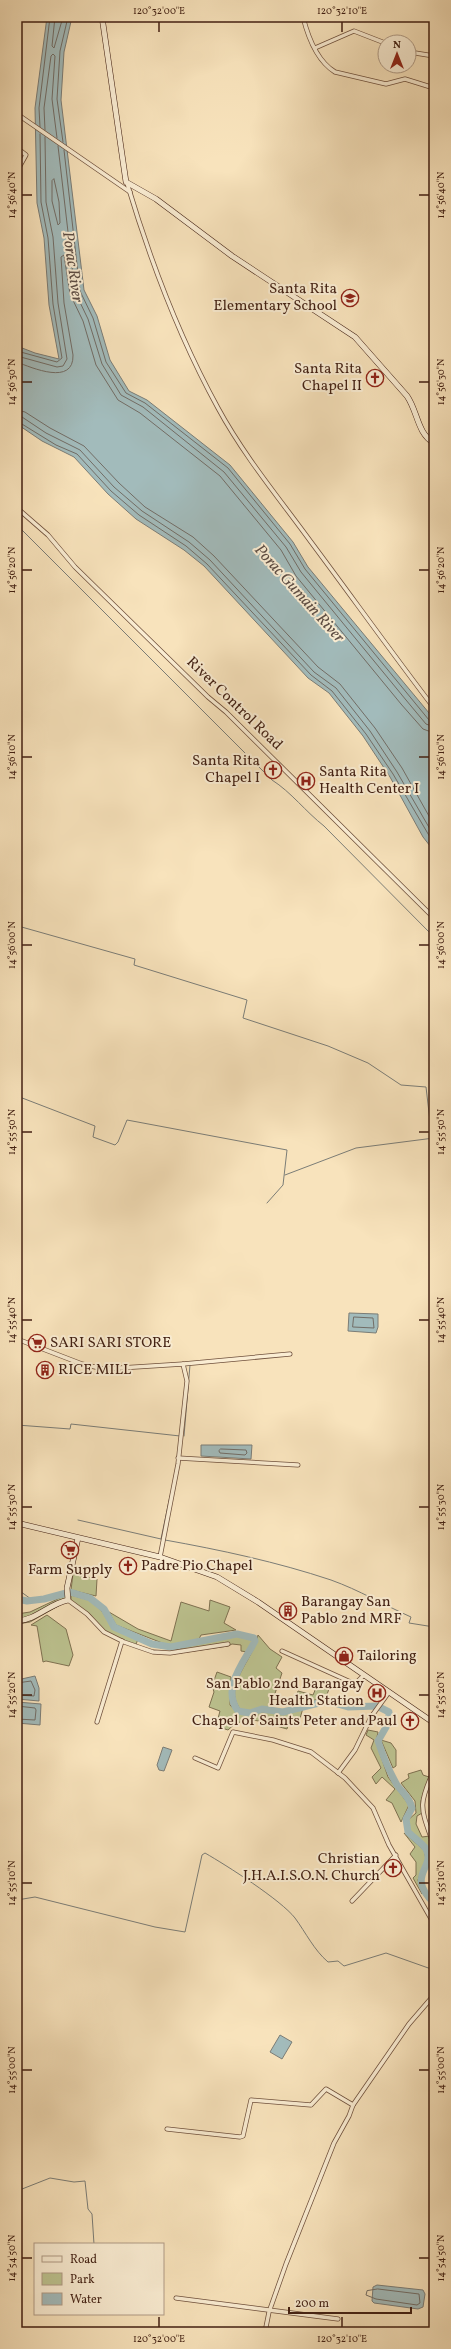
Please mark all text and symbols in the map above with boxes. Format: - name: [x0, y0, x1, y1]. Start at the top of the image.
- text: 120°32'00"E: [133, 4, 185, 18]
- text: 120°32'10"E: [317, 4, 367, 18]
- north arrow: [377, 34, 417, 74]
- text: N: [393, 38, 401, 53]
- text: 14°56'40"N: [5, 171, 19, 218]
- text: 14°56'40"N: [434, 171, 448, 218]
- water label: Porac River: [56, 230, 88, 305]
- place label: Santa Rita Elementary School: [214, 279, 337, 317]
- school or university icon: Santa Rita Elementary School: [340, 288, 360, 308]
- text: 14°56'30"N: [5, 358, 19, 405]
- text: 14°56'30"N: [434, 358, 448, 405]
- place label: Santa Rita Chapel II: [294, 359, 362, 397]
- church icon: Santa Rita Chapel II: [365, 368, 385, 388]
- water label: Porac Gumain River: [249, 540, 350, 649]
- text: 14°56'20"N: [5, 546, 19, 593]
- text: 14°56'20"N: [434, 546, 448, 593]
- street label: River Control Road: [181, 653, 287, 755]
- text: 14°56'10"N: [5, 734, 19, 780]
- text: 14°56'10"N: [434, 734, 448, 780]
- place label: Santa Rita Chapel I: [192, 751, 260, 789]
- church icon: Santa Rita Chapel I: [263, 760, 283, 780]
- place label: Santa Rita Health Center I: [319, 762, 419, 800]
- hospital icon: Santa Rita Health Center I: [296, 771, 316, 791]
- text: 14°56'00"N: [5, 921, 19, 969]
- text: 14°56'00"N: [434, 921, 448, 969]
- text: 14°55'50"N: [5, 1108, 19, 1155]
- text: 14°55'50"N: [434, 1108, 448, 1155]
- text: 14°55'40"N: [5, 1296, 19, 1343]
- text: 14°55'40"N: [434, 1296, 448, 1343]
- supermarket icon: SARI SARI STORE: [27, 1333, 47, 1353]
- place label: SARI SARI STORE: [50, 1333, 171, 1354]
- building icon: RICE MILL: [35, 1360, 55, 1380]
- place label: RICE MILL: [58, 1360, 132, 1381]
- text: 14°55'30"N: [5, 1483, 19, 1530]
- text: 14°55'30"N: [434, 1483, 448, 1530]
- supermarket icon: Farm Supply: [60, 1540, 80, 1560]
- church icon: Padre Pio Chapel: [118, 1556, 138, 1576]
- place label: Padre Pio Chapel: [141, 1556, 253, 1577]
- place label: Farm Supply: [28, 1560, 112, 1581]
- place label: Barangay San Pablo 2nd MRF: [301, 1592, 402, 1630]
- building icon: Barangay San Pablo 2nd MRF: [278, 1601, 298, 1621]
- shop icon: Tailoring: [334, 1646, 354, 1666]
- place label: Tailoring: [357, 1646, 417, 1667]
- text: 14°55'20"N: [5, 1671, 19, 1718]
- text: 14°55'20"N: [434, 1671, 448, 1718]
- place label: San Pablo 2nd Barangay Health Station: [206, 1674, 364, 1712]
- hospital icon: San Pablo 2nd Barangay Health Station: [367, 1683, 387, 1703]
- place label: Chapel of Saints Peter and Paul: [192, 1711, 397, 1732]
- church icon: Chapel of Saints Peter and Paul: [400, 1711, 420, 1731]
- place label: Christian J.H.A.I.S.O.N. Church: [243, 1849, 380, 1887]
- church icon: Christian J.H.A.I.S.O.N. Church: [383, 1858, 403, 1878]
- text: 14°55'10"N: [5, 1860, 19, 1906]
- text: 14°55'10"N: [434, 1860, 448, 1906]
- text: 14°55'00"N: [5, 2046, 19, 2094]
- text: 14°55'00"N: [434, 2046, 448, 2094]
- text: 14°54'50"N: [5, 2234, 19, 2282]
- text: 14°54'50"N: [434, 2234, 448, 2282]
- legend: [34, 2243, 164, 2315]
- text: Road: [70, 2252, 97, 2268]
- text: Park: [70, 2272, 95, 2288]
- scale bar: [289, 2289, 411, 2315]
- text: Water: [70, 2292, 102, 2308]
- text: 200 m: [295, 2296, 329, 2312]
- text: 120°32'00"E: [133, 2332, 185, 2346]
- text: 120°32'10"E: [317, 2332, 367, 2346]

